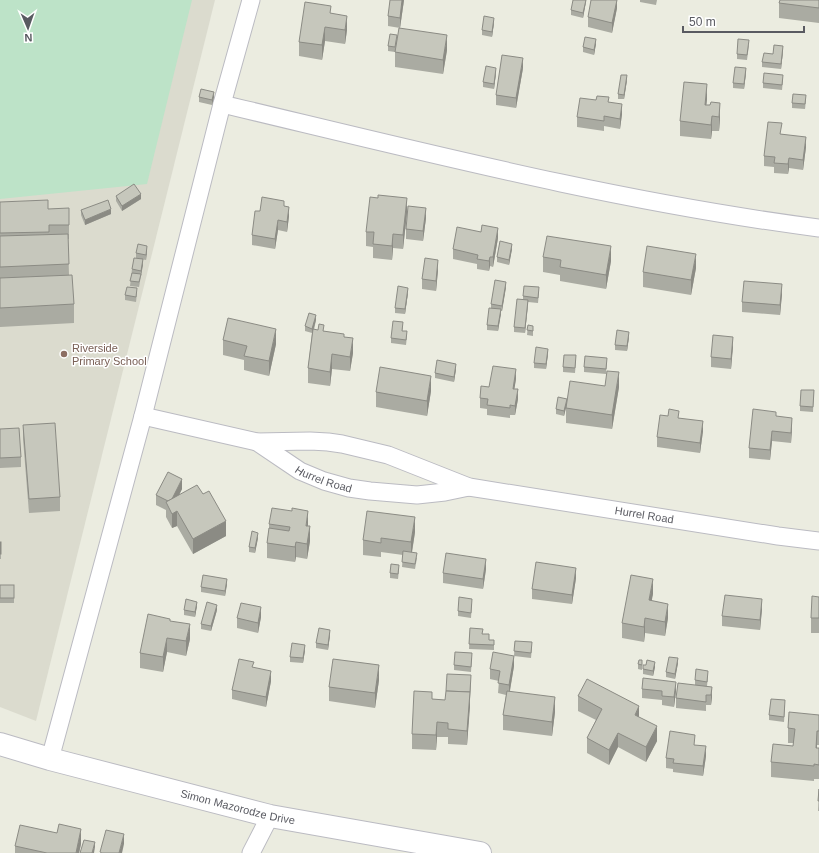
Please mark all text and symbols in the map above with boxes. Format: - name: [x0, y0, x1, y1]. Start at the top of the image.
- north arrow: [8, 8, 48, 48]
- scale bar: [683, 8, 804, 34]
- text: 50 m: [689, 15, 716, 29]
- text: N: [24, 32, 33, 44]
- place label: Riverside Primary School: [72, 342, 147, 367]
- marker: Riverside Primary School: [59, 349, 69, 359]
- street label: Hurrel Road: [293, 463, 353, 495]
- street label: Hurrel Road: [614, 504, 675, 525]
- street label: Simon Mazorodze Drive: [179, 787, 296, 826]

